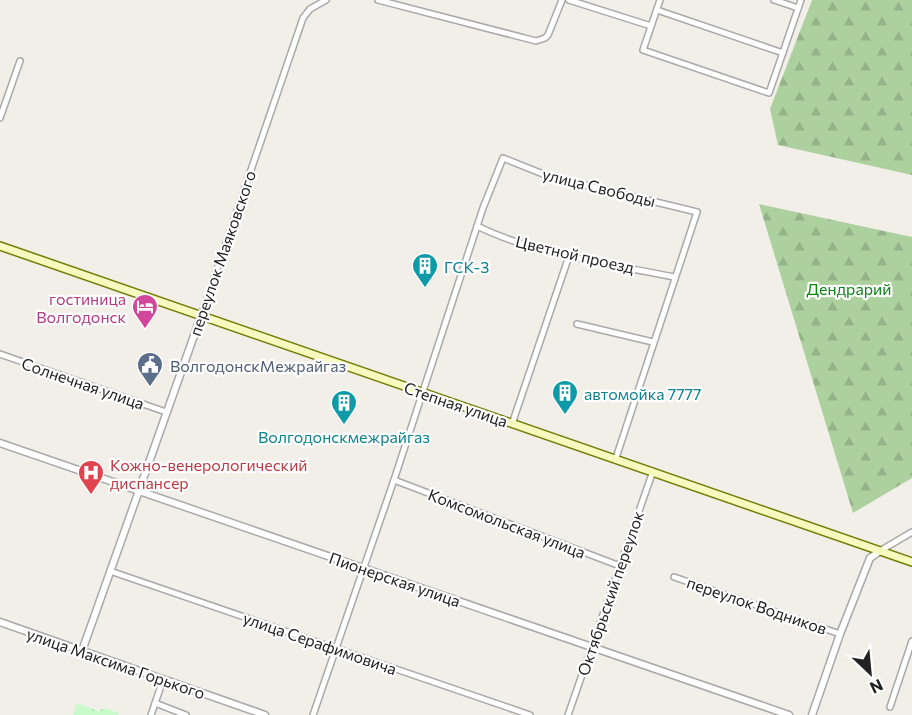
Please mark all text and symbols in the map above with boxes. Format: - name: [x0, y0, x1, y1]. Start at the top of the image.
- street label: улица Свободы: [540, 164, 658, 210]
- street label: переулок Маяковского: [185, 168, 259, 338]
- street label: Цветной проезд: [514, 231, 637, 277]
- building icon: ГСК-3: [410, 251, 440, 289]
- place label: ГСК-3: [444, 257, 489, 276]
- park label: Дендрарий: [807, 279, 891, 298]
- place label: гостиница Волгодонск: [36, 289, 126, 326]
- hotel icon: гостиница Волгодонск: [130, 292, 160, 330]
- public building icon: ВолгодонскМежрайгаз: [135, 350, 165, 388]
- street label: Солнечная улица: [19, 353, 147, 413]
- place label: ВолгодонскМежрайгаз: [170, 356, 346, 375]
- street label: Степная улица: [402, 377, 510, 431]
- building icon: автомойка 7777: [550, 378, 580, 416]
- place label: автомойка 7777: [584, 384, 702, 403]
- building icon: Волгодонскмежрайгаз: [329, 388, 359, 426]
- place label: Волгодонскмежрайгаз: [258, 427, 430, 446]
- place label: Кожно-венерологический диспансер: [110, 455, 308, 492]
- hospital icon: Кожно-венерологический диспансер: [76, 458, 106, 496]
- street label: Комсомольская улица: [426, 484, 588, 562]
- street label: Октябрьский переулок: [573, 508, 647, 678]
- street label: Пионерская улица: [327, 548, 463, 610]
- street label: переулок Водников: [684, 572, 830, 638]
- street label: улица Серафимовича: [241, 608, 399, 678]
- street label: улица Максима Горького: [24, 623, 208, 703]
- north arrow: [840, 643, 900, 703]
- text: N: [867, 676, 886, 698]

